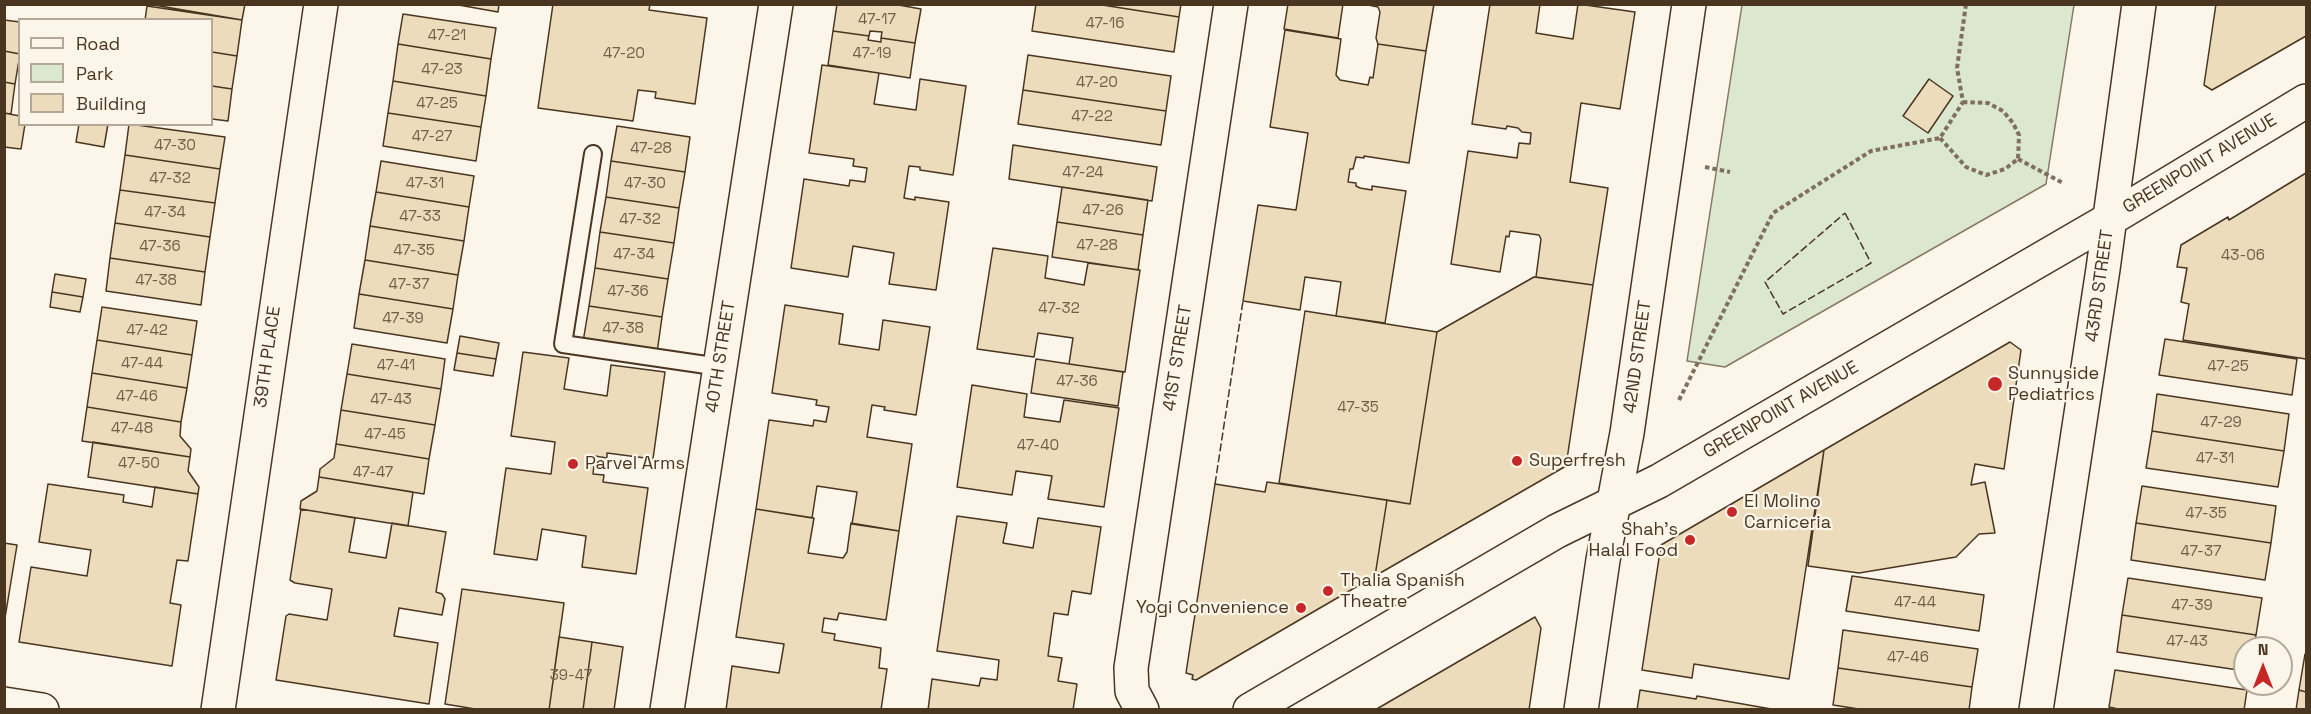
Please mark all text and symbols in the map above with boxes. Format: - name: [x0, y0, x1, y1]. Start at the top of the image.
- house number: 47-17: [858, 11, 896, 29]
- house number: 47-16: [1086, 15, 1124, 33]
- legend: [18, 18, 213, 126]
- house number: 47-21: [428, 27, 466, 45]
- text: Road: [76, 32, 120, 55]
- house number: 47-20: [603, 45, 645, 63]
- house number: 47-19: [853, 45, 891, 63]
- house number: 47-23: [421, 61, 463, 79]
- text: Park: [76, 62, 113, 85]
- house number: 47-20: [1076, 74, 1118, 92]
- text: Building: [76, 92, 146, 115]
- house number: 47-25: [416, 95, 458, 113]
- house number: 47-22: [1071, 108, 1113, 126]
- street label: GREENPOINT AVENUE: [2119, 110, 2281, 218]
- house number: 47-27: [412, 128, 452, 146]
- house number: 47-30: [154, 137, 196, 155]
- house number: 47-28: [630, 140, 672, 158]
- house number: 47-24: [1062, 164, 1104, 182]
- house number: 47-32: [149, 170, 191, 188]
- house number: 47-31: [406, 175, 444, 193]
- house number: 47-30: [624, 175, 666, 193]
- house number: 47-26: [1082, 202, 1124, 220]
- house number: 47-34: [144, 204, 186, 222]
- house number: 47-33: [399, 208, 441, 226]
- house number: 47-32: [619, 211, 661, 229]
- street label: 43RD STREET: [2081, 228, 2119, 344]
- house number: 47-28: [1076, 237, 1118, 255]
- house number: 47-36: [139, 238, 181, 256]
- house number: 47-35: [393, 242, 435, 260]
- house number: 47-34: [613, 246, 655, 264]
- house number: 43-06: [2221, 247, 2265, 265]
- house number: 47-38: [135, 272, 177, 290]
- house number: 47-37: [389, 276, 429, 294]
- house number: 47-36: [607, 283, 649, 301]
- street label: 40TH STREET: [701, 299, 741, 415]
- street label: 42ND STREET: [1619, 299, 1657, 415]
- house number: 47-32: [1038, 300, 1080, 318]
- street label: 41ST STREET: [1159, 303, 1197, 413]
- street label: 39TH PLACE: [250, 305, 286, 409]
- house number: 47-39: [382, 310, 424, 328]
- house number: 47-38: [602, 320, 644, 338]
- house number: 47-42: [126, 322, 168, 340]
- house number: 47-44: [121, 355, 163, 373]
- house number: 47-41: [377, 357, 415, 375]
- street label: GREENPOINT AVENUE: [1700, 357, 1862, 463]
- house number: 47-25: [2207, 358, 2249, 376]
- place label: Sunnyside Pediatrics: [2008, 363, 2099, 406]
- house number: 47-36: [1056, 373, 1098, 391]
- marker: Sunnyside Pediatrics: [1986, 375, 2004, 393]
- house number: 47-46: [116, 388, 158, 406]
- house number: 47-43: [370, 391, 412, 409]
- house number: 47-35: [1337, 399, 1379, 417]
- house number: 47-29: [2200, 414, 2242, 432]
- house number: 47-48: [111, 420, 153, 438]
- house number: 47-45: [364, 426, 406, 444]
- house number: 47-40: [1017, 437, 1059, 455]
- place label: Superfresh: [1529, 450, 1626, 472]
- house number: 47-31: [2196, 450, 2234, 468]
- place label: Parvel Arms: [585, 453, 685, 475]
- marker: Superfresh: [1510, 454, 1524, 468]
- house number: 47-50: [118, 455, 160, 473]
- marker: Parvel Arms: [566, 457, 580, 471]
- house number: 47-47: [353, 464, 393, 482]
- place label: El Molino Carniceria: [1744, 491, 1831, 534]
- marker: El Molino Carniceria: [1725, 505, 1739, 519]
- house number: 47-35: [2185, 505, 2227, 523]
- place label: Shah's Halal Food: [1589, 519, 1678, 562]
- marker: Shah's Halal Food: [1683, 533, 1697, 547]
- house number: 47-37: [2181, 543, 2221, 561]
- place label: Thalia Spanish Theatre: [1340, 570, 1465, 612]
- marker: Thalia Spanish Theatre: [1321, 584, 1335, 598]
- house number: 47-44: [1894, 594, 1936, 612]
- place label: Yogi Convenience: [1136, 597, 1289, 619]
- house number: 47-39: [2171, 597, 2213, 615]
- marker: Yogi Convenience: [1294, 601, 1308, 615]
- house number: 47-43: [2166, 633, 2208, 651]
- north arrow: [2233, 636, 2293, 696]
- text: N: [2258, 639, 2268, 660]
- house number: 47-46: [1887, 649, 1929, 667]
- house number: 39-47: [550, 667, 592, 685]

